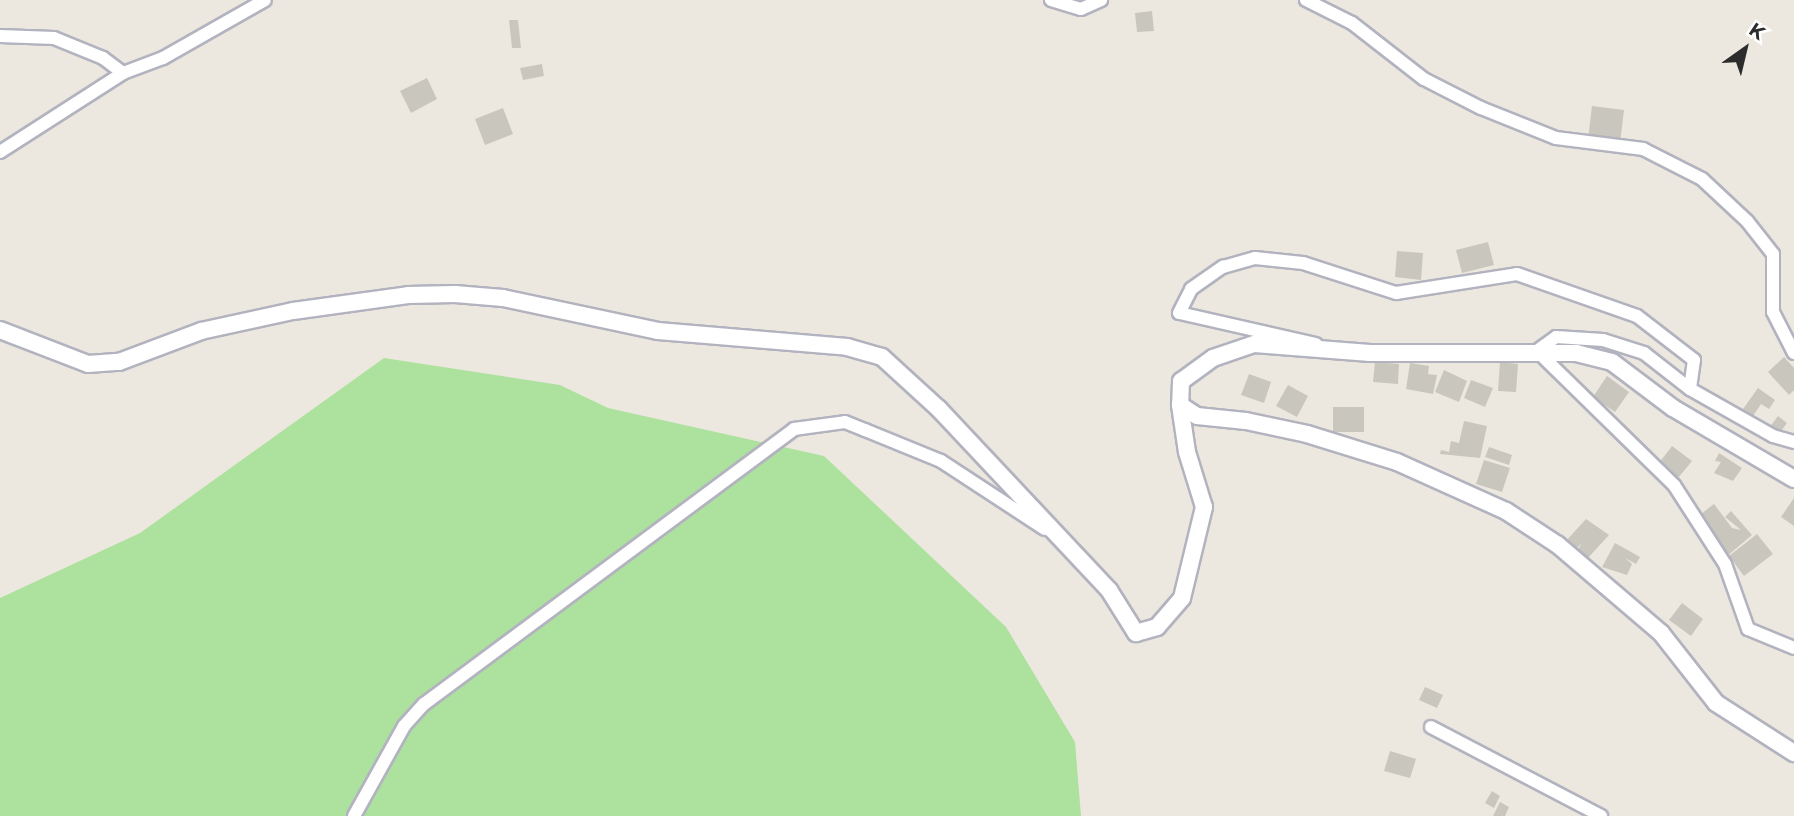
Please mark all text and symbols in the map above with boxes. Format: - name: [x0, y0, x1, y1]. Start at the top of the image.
- north arrow: [1710, 14, 1780, 84]
- text: K: [1745, 18, 1769, 45]

